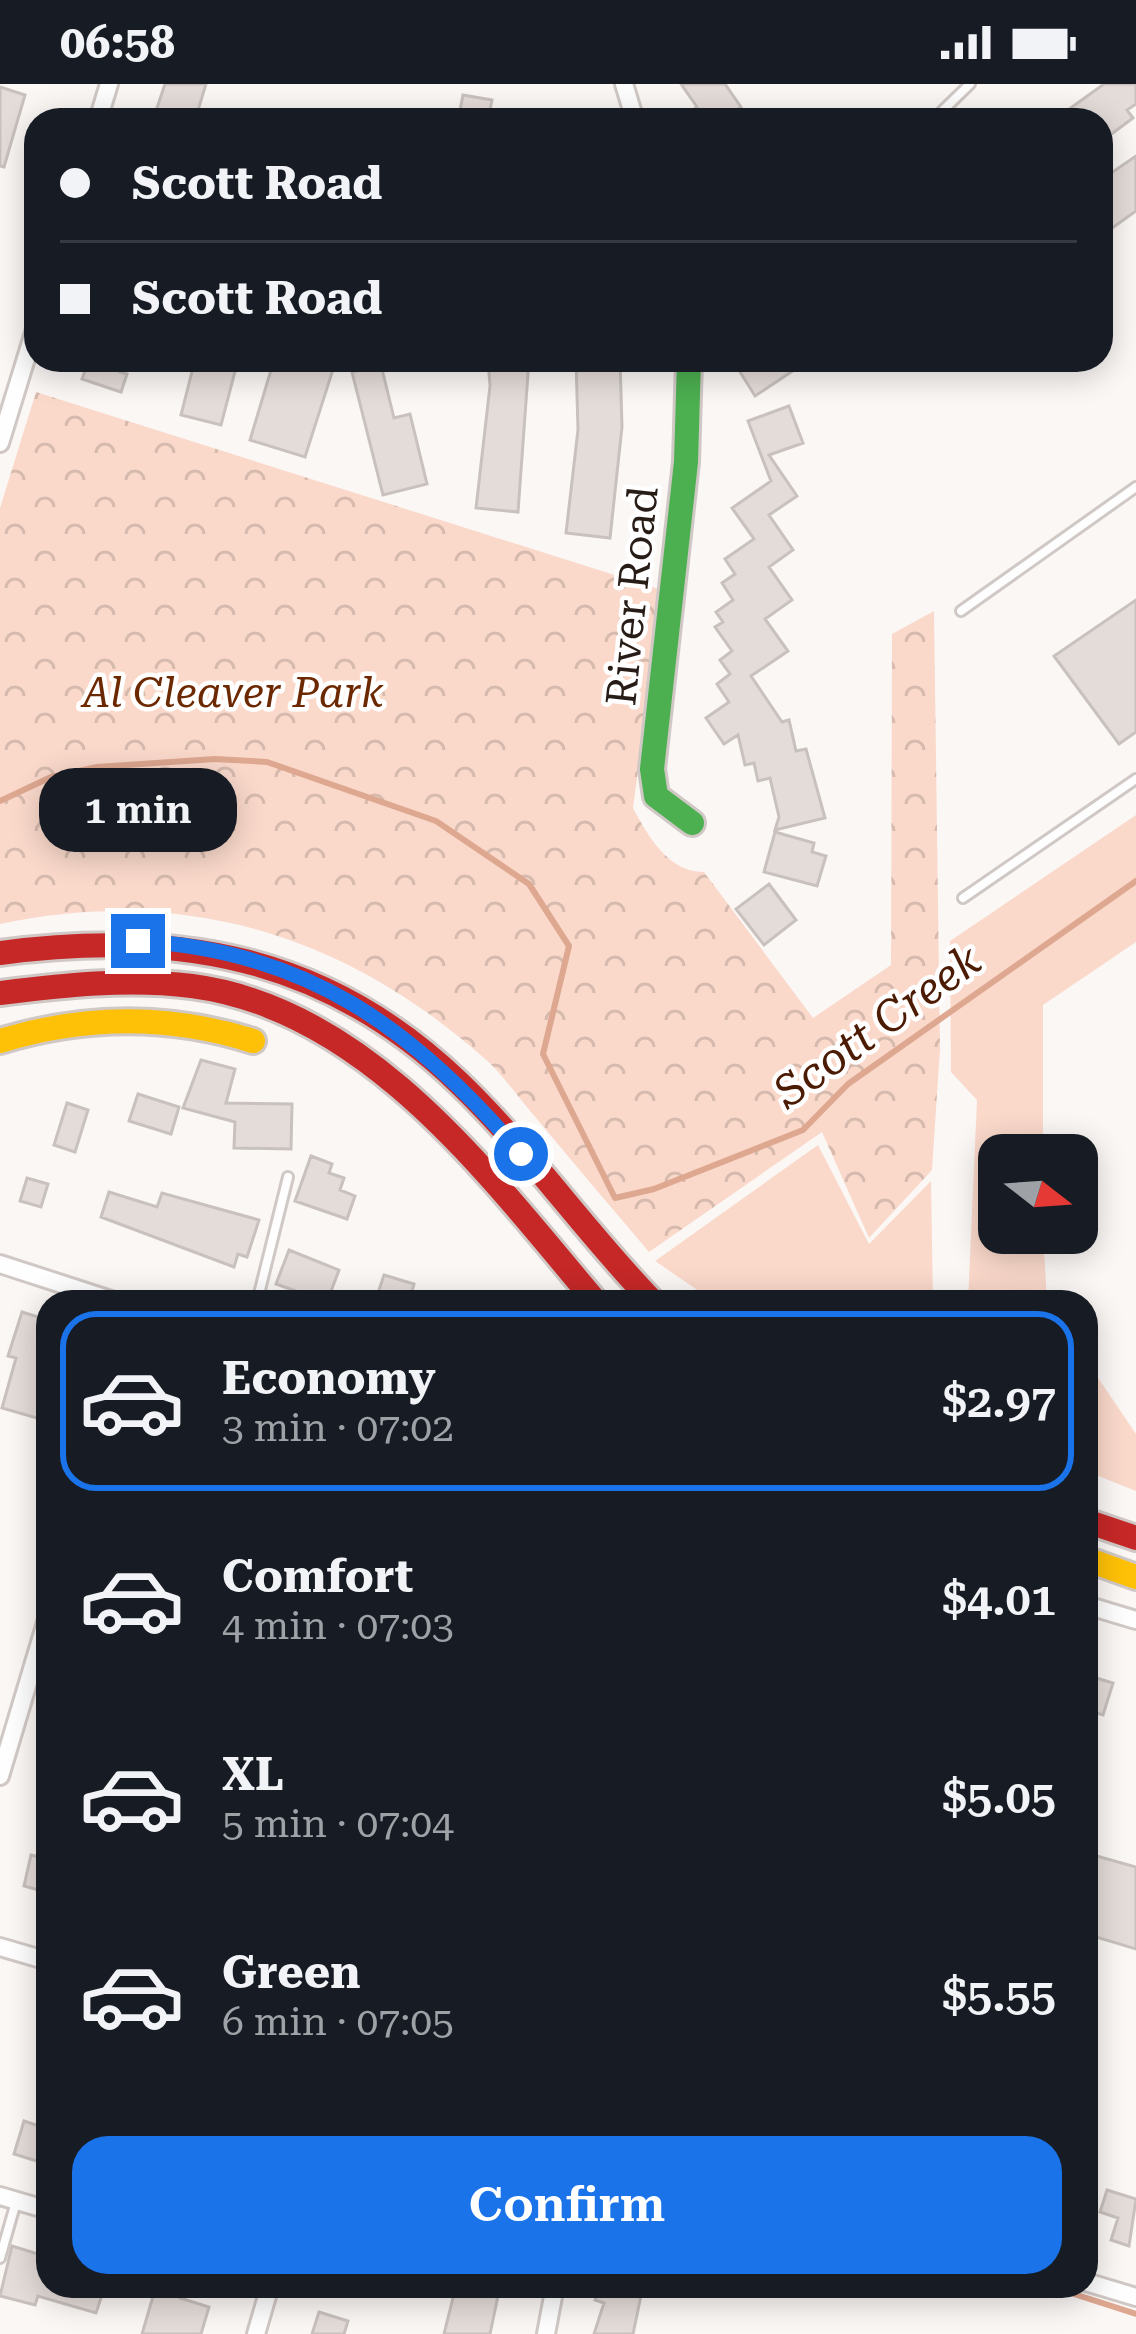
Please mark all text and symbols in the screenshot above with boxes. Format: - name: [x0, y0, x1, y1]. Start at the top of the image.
- text: 06:58: [60, 16, 175, 69]
- text: Scott Road: [132, 157, 382, 210]
- text: Scott Road: [132, 272, 382, 325]
- street label: River Road: [596, 484, 668, 708]
- park label: Al Cleaver Park: [80, 668, 384, 717]
- callout: 1 min: [39, 767, 237, 851]
- text: 1 min: [84, 787, 192, 833]
- route end: [111, 914, 165, 968]
- water label: Scott Creek: [763, 933, 991, 1119]
- route start: [494, 1127, 548, 1181]
- north arrow: [978, 1134, 1098, 1254]
- map controls: [978, 1134, 1098, 1254]
- icon: car: [78, 1347, 186, 1455]
- text: Economy: [222, 1352, 436, 1405]
- text: $2.97: [942, 1375, 1056, 1428]
- text: 3 min · 07:02: [222, 1405, 454, 1451]
- icon: car: [78, 1545, 186, 1653]
- text: Comfort: [222, 1550, 413, 1603]
- text: $4.01: [942, 1573, 1056, 1626]
- text: 4 min · 07:03: [222, 1603, 454, 1649]
- icon: car: [78, 1743, 186, 1851]
- text: XL: [222, 1748, 284, 1801]
- text: $5.05: [942, 1771, 1056, 1824]
- text: 5 min · 07:04: [222, 1801, 454, 1847]
- icon: car: [78, 1941, 186, 2049]
- text: Green: [222, 1946, 360, 1999]
- text: $5.55: [942, 1969, 1056, 2022]
- text: 6 min · 07:05: [222, 1999, 454, 2045]
- button: Confirm: [72, 2136, 1062, 2274]

